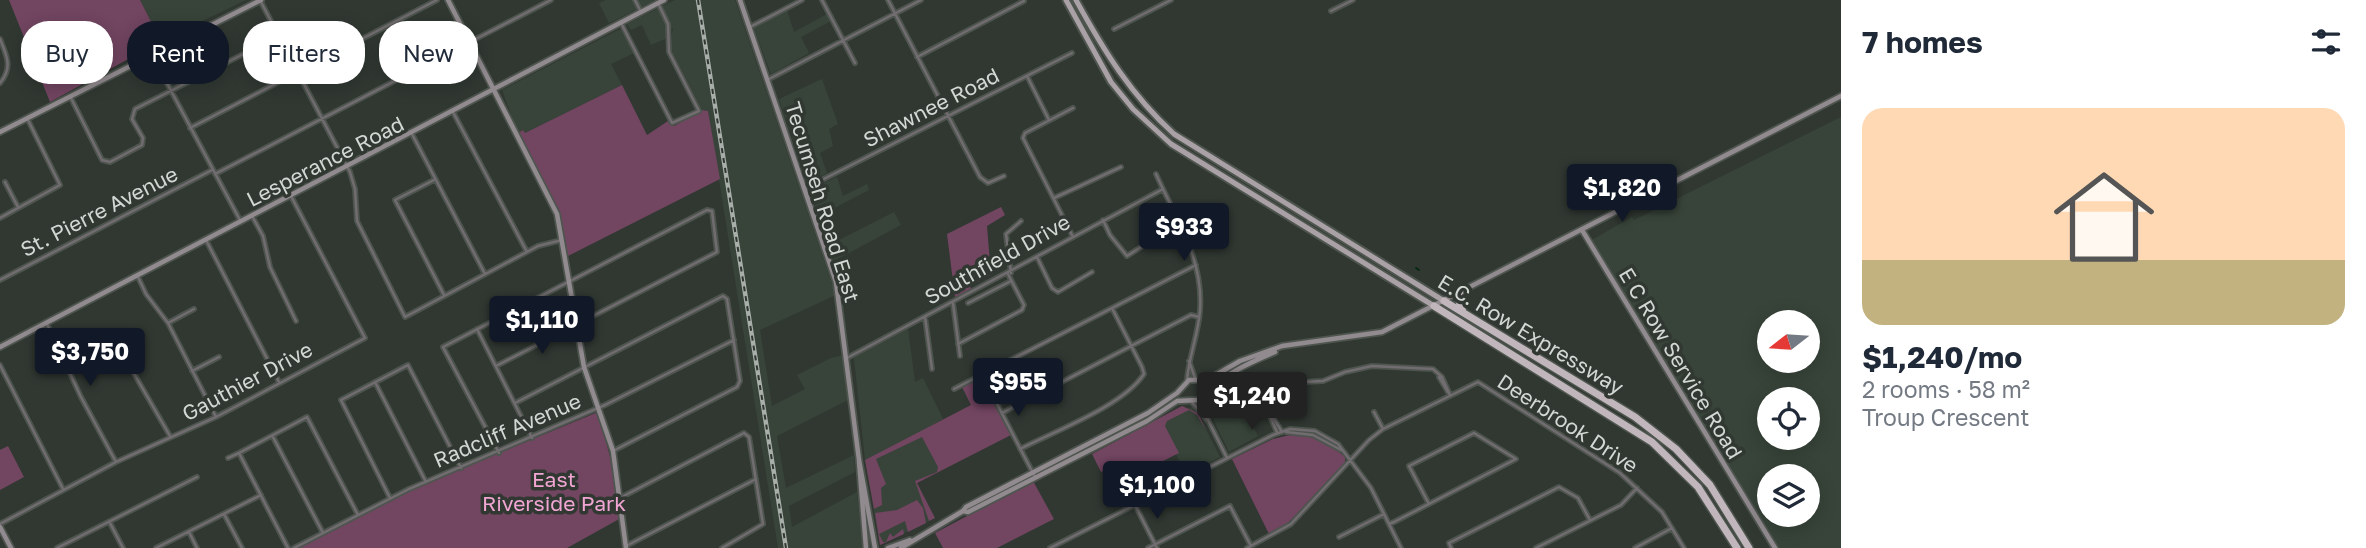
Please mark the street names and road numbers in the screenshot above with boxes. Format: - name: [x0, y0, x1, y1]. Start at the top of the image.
- street label: Shawnee Road: [859, 62, 1003, 152]
- street label: Tecumseh Road East: [780, 99, 866, 305]
- street label: Lesperance Road: [242, 110, 408, 212]
- street label: St. Pierre Avenue: [16, 160, 182, 262]
- street label: Southfield Drive: [920, 208, 1074, 310]
- street label: E C Row Service Road: [1614, 263, 1748, 463]
- street label: E.C. Row Expressway: [1433, 268, 1629, 400]
- street label: Gauthier Drive: [177, 336, 317, 426]
- street label: Deerbrook Drive: [1493, 368, 1643, 478]
- street label: Radcliff Avenue: [429, 387, 585, 473]

